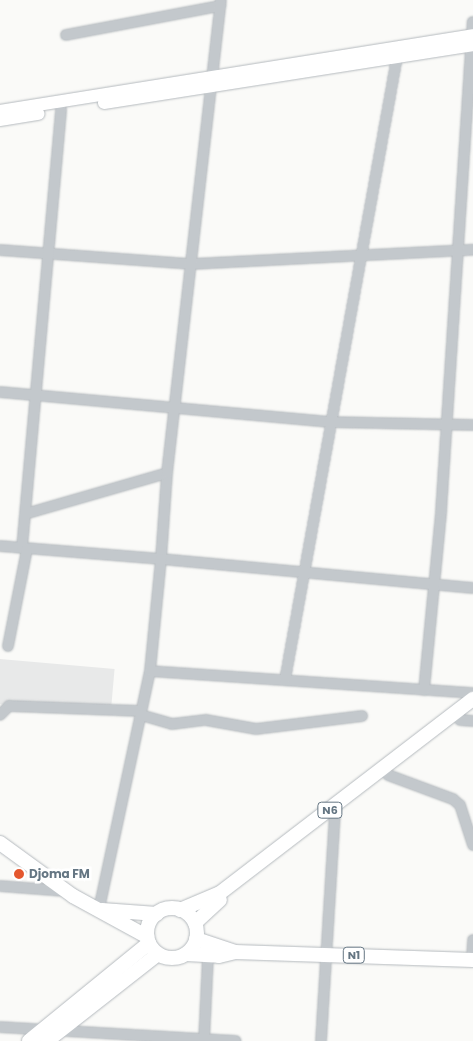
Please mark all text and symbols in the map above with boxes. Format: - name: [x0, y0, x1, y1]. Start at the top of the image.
- road number: N6: [316, 802, 344, 818]
- place label: Djoma FM: [29, 867, 90, 881]
- marker: Djoma FM: [13, 868, 25, 880]
- road number: N1: [343, 946, 365, 964]

